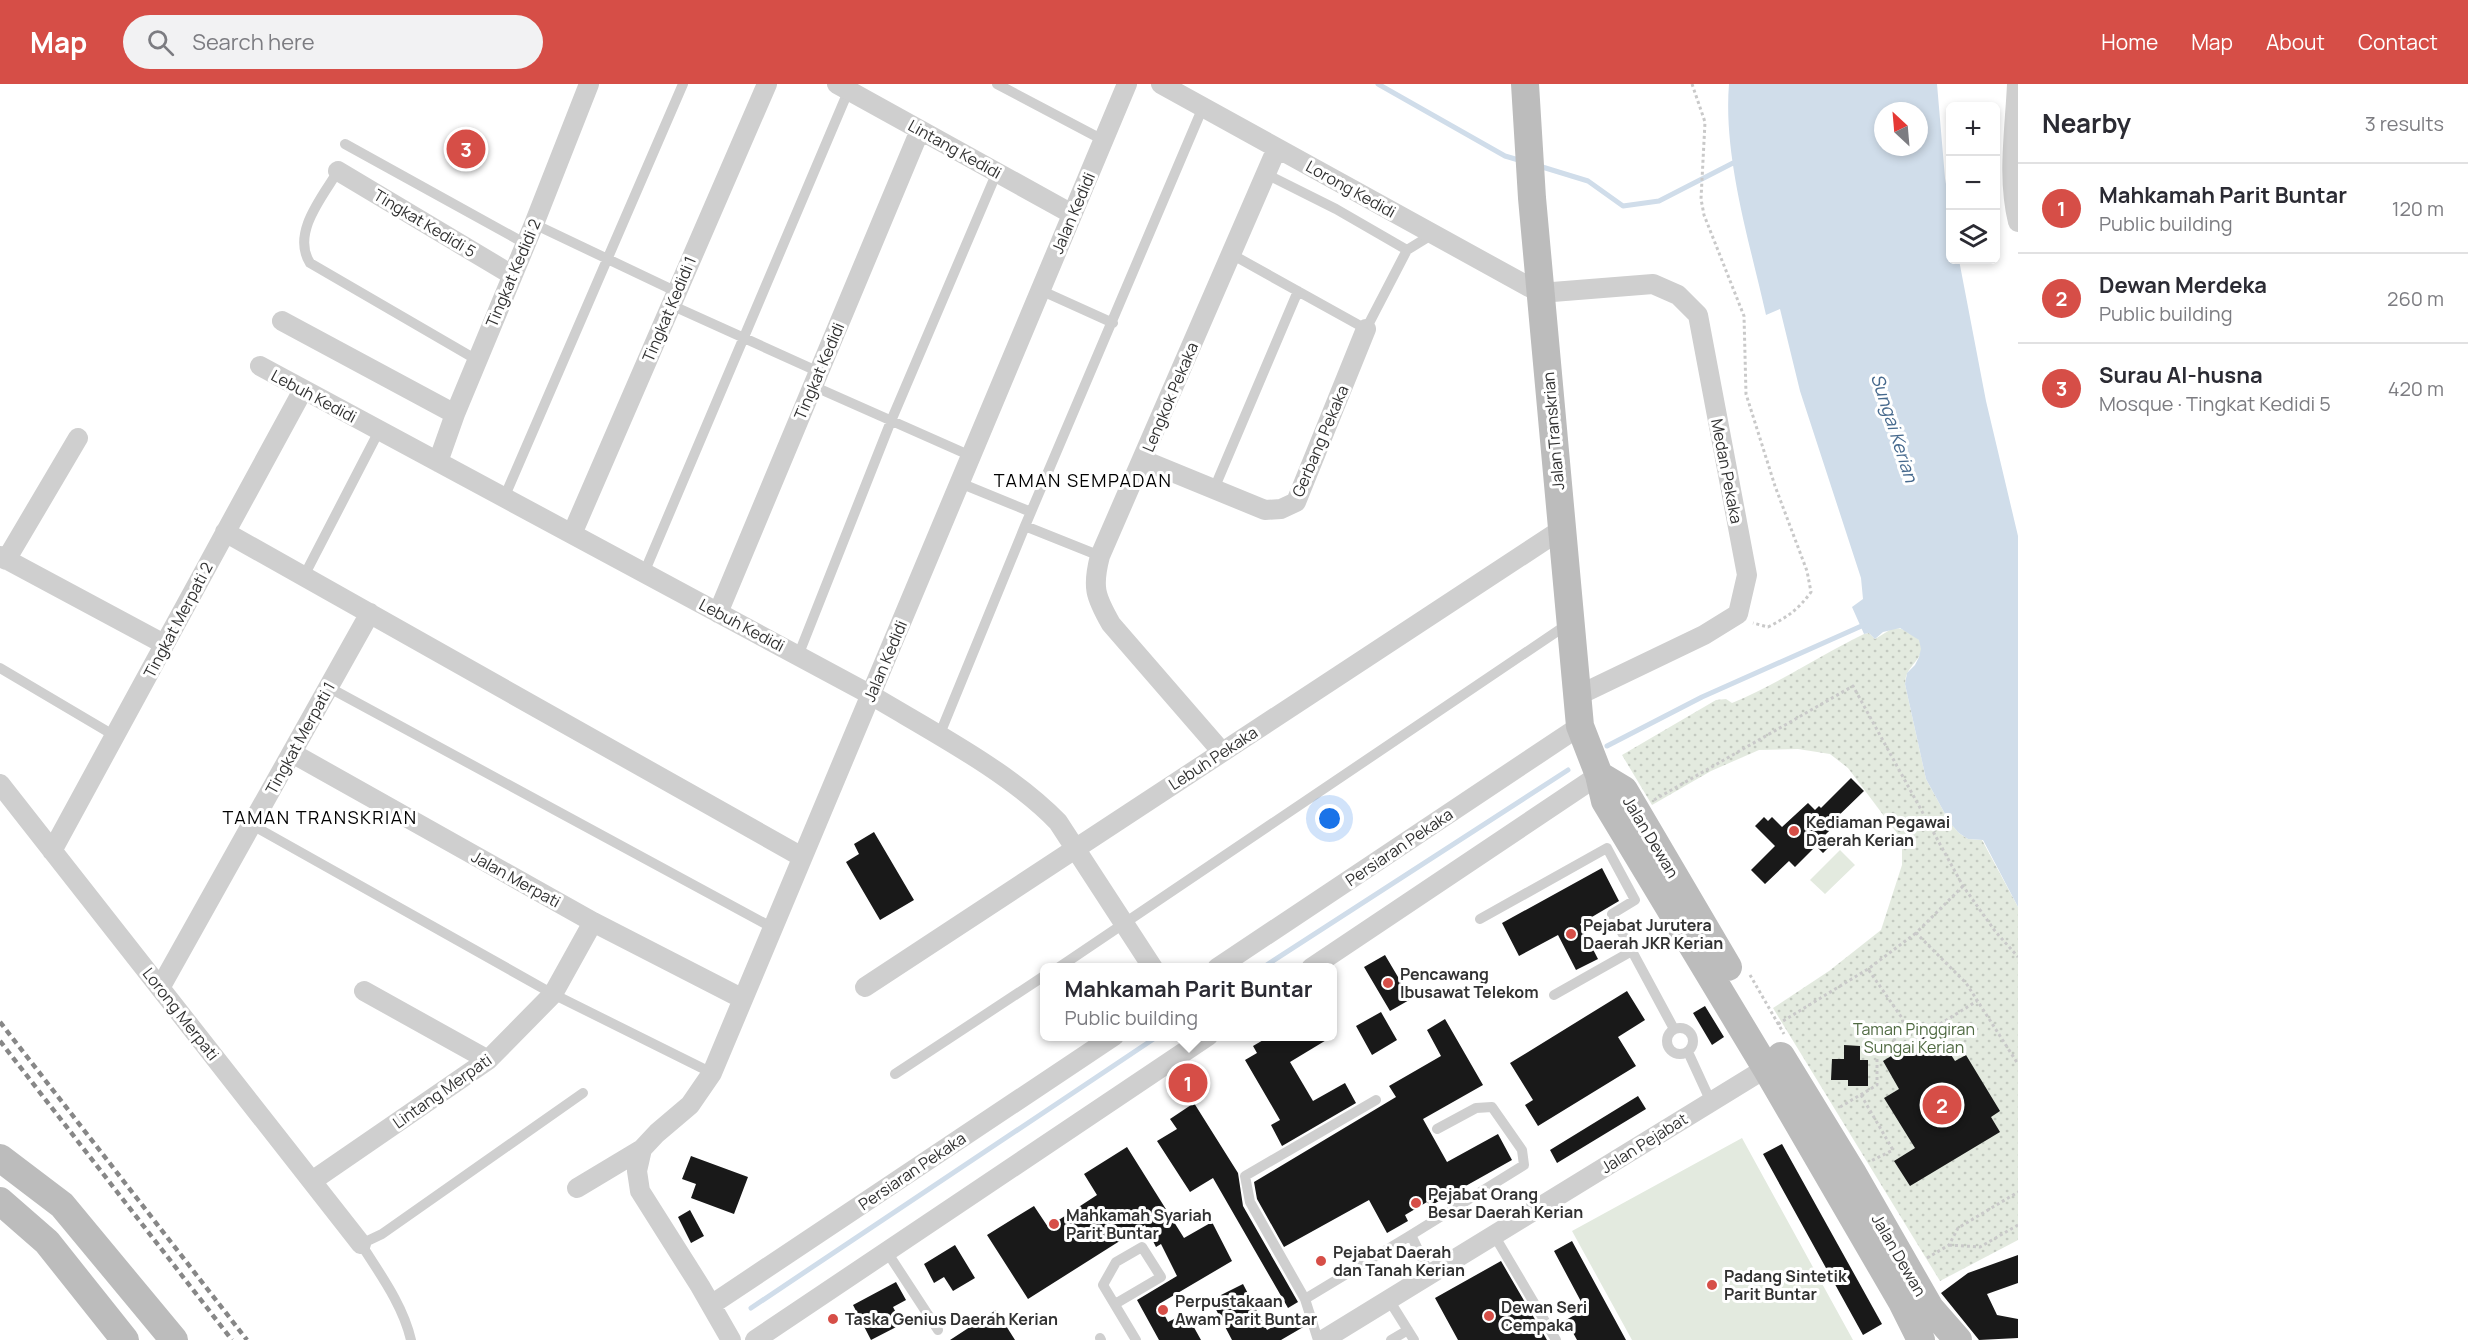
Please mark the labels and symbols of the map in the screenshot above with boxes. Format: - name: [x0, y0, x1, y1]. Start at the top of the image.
- north arrow: [1874, 102, 1928, 156]
- street label: Lintang Kedidi: [904, 114, 1006, 184]
- pin: 3: [446, 126, 486, 172]
- street label: Lorong Kedidi: [1302, 155, 1400, 223]
- street label: Jalan Kedidi: [1046, 169, 1100, 257]
- street label: Tingkat Kedidi 5: [370, 184, 480, 262]
- street label: Tingkat Kedidi 2: [480, 215, 546, 331]
- street label: Tingkat Kedidi 1: [637, 253, 701, 365]
- street label: Tingkat Kedidi: [789, 319, 849, 423]
- street label: Lengkok Pekaka: [1137, 339, 1203, 455]
- street label: Lebuh Kedidi: [267, 364, 361, 428]
- water label: Sungai Kerian: [1866, 370, 1924, 486]
- street label: Jalan Transkrian: [1537, 371, 1569, 491]
- street label: Gerbang Pekaka: [1287, 382, 1353, 500]
- street label: Medan Pekaka: [1706, 417, 1748, 525]
- district label: TAMAN SEMPADAN: [994, 468, 1172, 492]
- street label: Tingkat Merpati 2: [138, 558, 218, 682]
- street label: Lebuh Kedidi: [695, 593, 789, 657]
- street label: Jalan Kedidi: [858, 617, 912, 705]
- street label: Tingkat Merpati 1: [260, 678, 340, 798]
- street label: Lebuh Pekaka: [1164, 721, 1262, 795]
- street label: Jalan Dewan: [1618, 792, 1684, 882]
- street label: Persiaran Pekaka: [1341, 803, 1457, 891]
- your location: [1315, 804, 1344, 833]
- district label: TAMAN TRANSKRIAN: [222, 805, 418, 829]
- place label: Kediaman Pegawai Daerah Kerian: [1806, 811, 1950, 851]
- marker: Kediaman Pegawai Daerah Kerian: [1787, 824, 1801, 838]
- street label: Jalan Merpati: [468, 845, 564, 913]
- place label: Pejabat Jurutera Daerah JKR Kerian: [1583, 914, 1723, 954]
- marker: Pejabat Jurutera Daerah JKR Kerian: [1564, 927, 1578, 941]
- street label: Lorong Merpati: [138, 963, 224, 1065]
- place label: Pencawang Ibusawat Telekom: [1400, 963, 1539, 1003]
- marker: Pencawang Ibusawat Telekom: [1381, 976, 1395, 990]
- park label: Taman Pinggiran Sungai Kerian: [1853, 1018, 1975, 1058]
- street label: Lintang Merpati: [388, 1049, 496, 1133]
- pin: 1: [1168, 1060, 1208, 1106]
- pin: 2: [1922, 1082, 1962, 1128]
- street label: Jalan Pejabat: [1597, 1108, 1691, 1178]
- street label: Persiaran Pekaka: [854, 1127, 970, 1215]
- place label: Pejabat Orang Besar Daerah Kerian: [1428, 1183, 1583, 1223]
- marker: Pejabat Orang Besar Daerah Kerian: [1409, 1196, 1423, 1210]
- place label: Mahkamah Syariah Parit Buntar: [1066, 1204, 1212, 1244]
- street label: Jalan Dewan: [1867, 1210, 1931, 1300]
- marker: Mahkamah Syariah Parit Buntar: [1047, 1217, 1061, 1231]
- place label: Pejabat Daerah dan Tanah Kerian: [1333, 1241, 1465, 1281]
- marker: Pejabat Daerah dan Tanah Kerian: [1314, 1254, 1328, 1268]
- place label: Padang Sintetik Parit Buntar: [1724, 1265, 1847, 1305]
- marker: Padang Sintetik Parit Buntar: [1705, 1278, 1719, 1292]
- place label: Perpustakaan Awam Parit Buntar: [1175, 1290, 1317, 1330]
- place label: Dewan Seri Cempaka: [1501, 1296, 1587, 1336]
- marker: Perpustakaan Awam Parit Buntar: [1156, 1303, 1170, 1317]
- place label: Taska Genius Daerah Kerian: [845, 1308, 1058, 1330]
- marker: Dewan Seri Cempaka: [1482, 1309, 1496, 1323]
- marker: Taska Genius Daerah Kerian: [826, 1312, 840, 1326]

